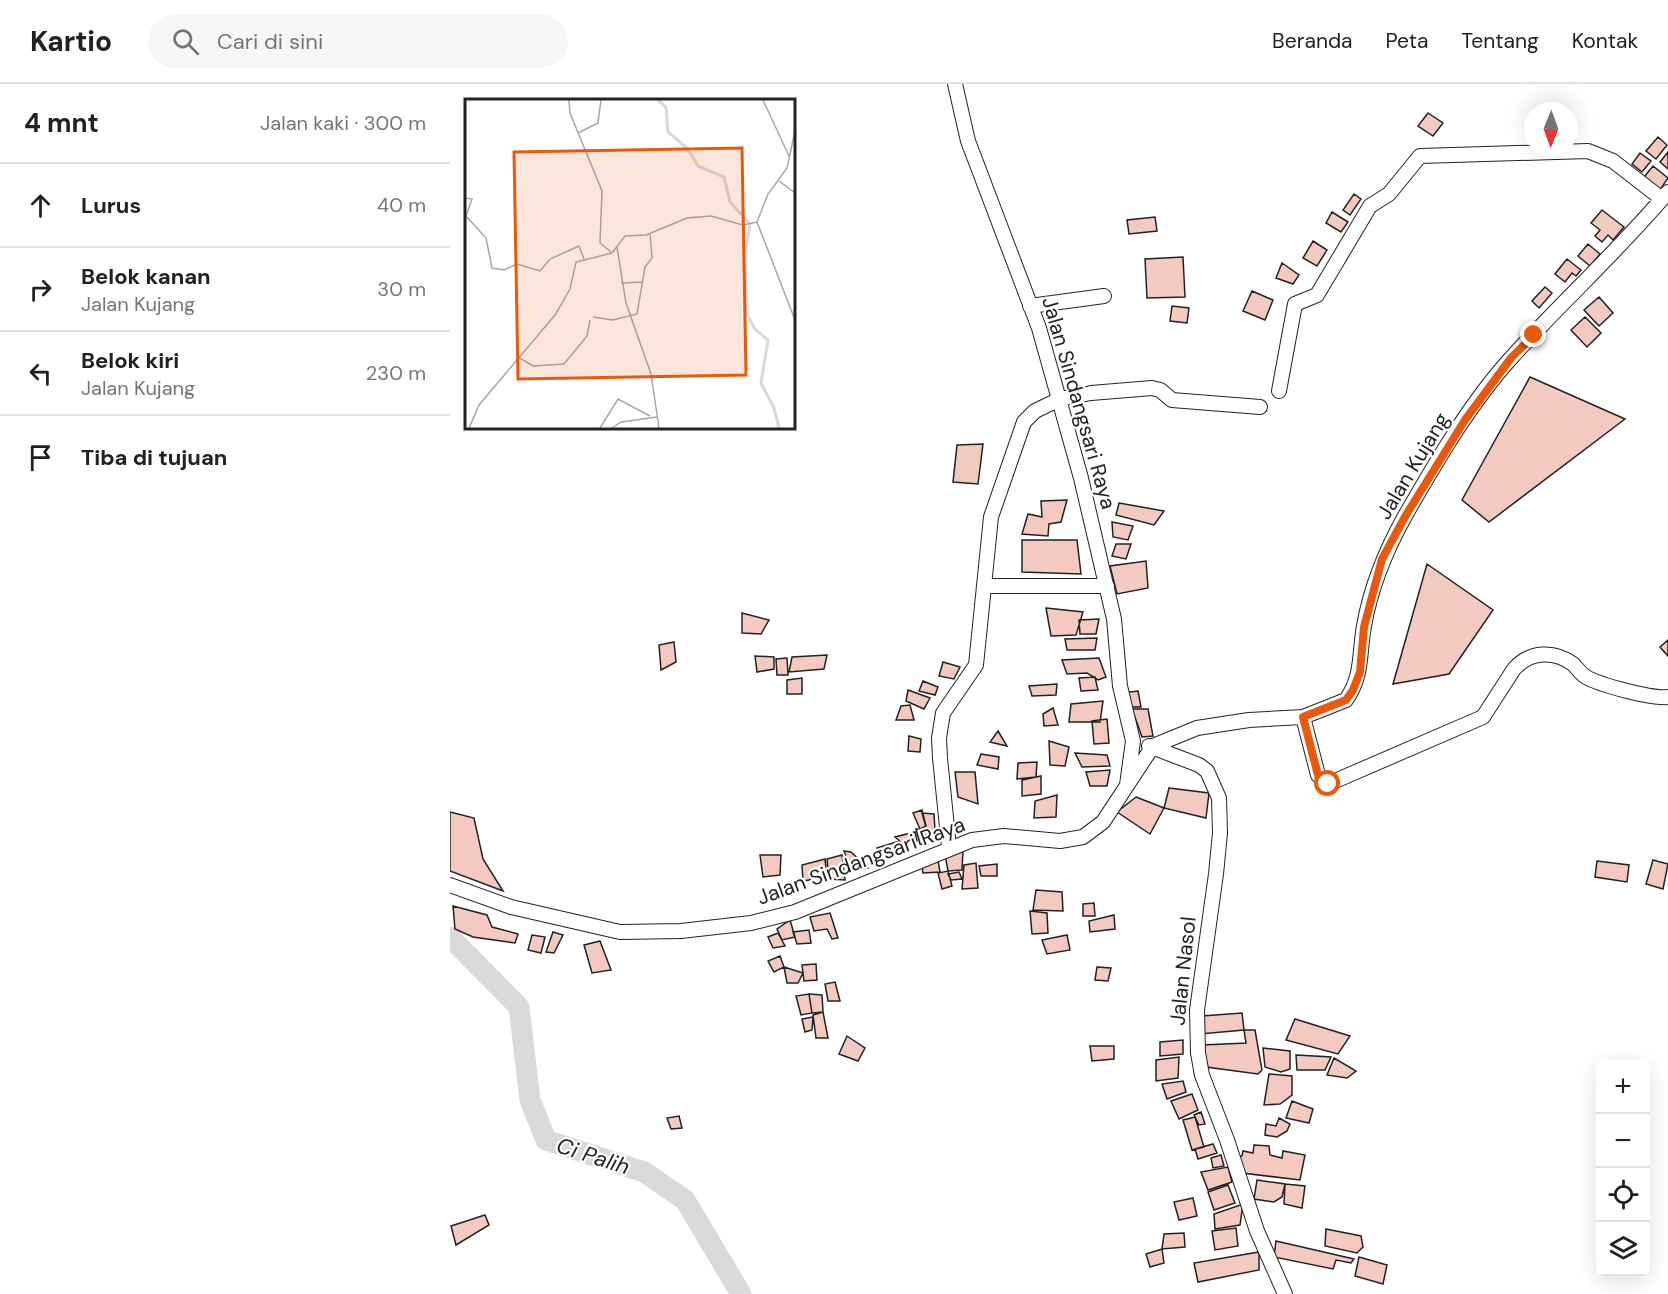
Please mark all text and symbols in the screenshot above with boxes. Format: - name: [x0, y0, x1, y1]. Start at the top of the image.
- search box: [148, 14, 568, 68]
- text: Kartio: [30, 23, 112, 60]
- icon: search: [169, 25, 202, 58]
- text: Cari di sini: [217, 27, 323, 56]
- text: Beranda: [1272, 27, 1353, 55]
- text: Peta: [1386, 27, 1428, 55]
- text: Tentang: [1461, 27, 1539, 55]
- text: Kontak: [1572, 27, 1638, 55]
- inset map: [465, 99, 795, 429]
- north arrow: [1524, 102, 1578, 156]
- text: 4 mnt: [24, 106, 99, 140]
- text: Jalan kaki · 300 m: [260, 110, 426, 136]
- icon: ahead: [24, 189, 57, 222]
- text: Lurus: [81, 191, 141, 220]
- text: 40 m: [377, 192, 426, 218]
- text: Belok kanan: [81, 262, 211, 291]
- icon: right: [24, 273, 57, 306]
- text: 30 m: [377, 276, 426, 302]
- text: Jalan Kujang: [81, 291, 195, 317]
- street label: Jalan Sindangsari Raya: [1035, 294, 1123, 512]
- route end: [1520, 321, 1546, 347]
- text: Belok kiri: [81, 346, 179, 375]
- icon: left: [24, 357, 57, 390]
- text: 230 m: [366, 360, 426, 386]
- text: Jalan Kujang: [81, 375, 195, 401]
- street label: Jalan Kujang: [1370, 407, 1456, 525]
- icon: arrive: [24, 441, 57, 474]
- text: Tiba di tujuan: [81, 443, 227, 472]
- route start: [1314, 770, 1340, 796]
- street label: Jalan Sindangsari Raya: [753, 810, 969, 912]
- street label: Jalan Nasol: [1163, 915, 1203, 1027]
- map controls: [1596, 1060, 1650, 1276]
- button: +: [1596, 1060, 1650, 1114]
- button: −: [1596, 1114, 1650, 1168]
- water label: Ci Palih: [553, 1131, 633, 1181]
- button: locate: [1596, 1168, 1650, 1222]
- button: layers: [1596, 1222, 1650, 1276]

